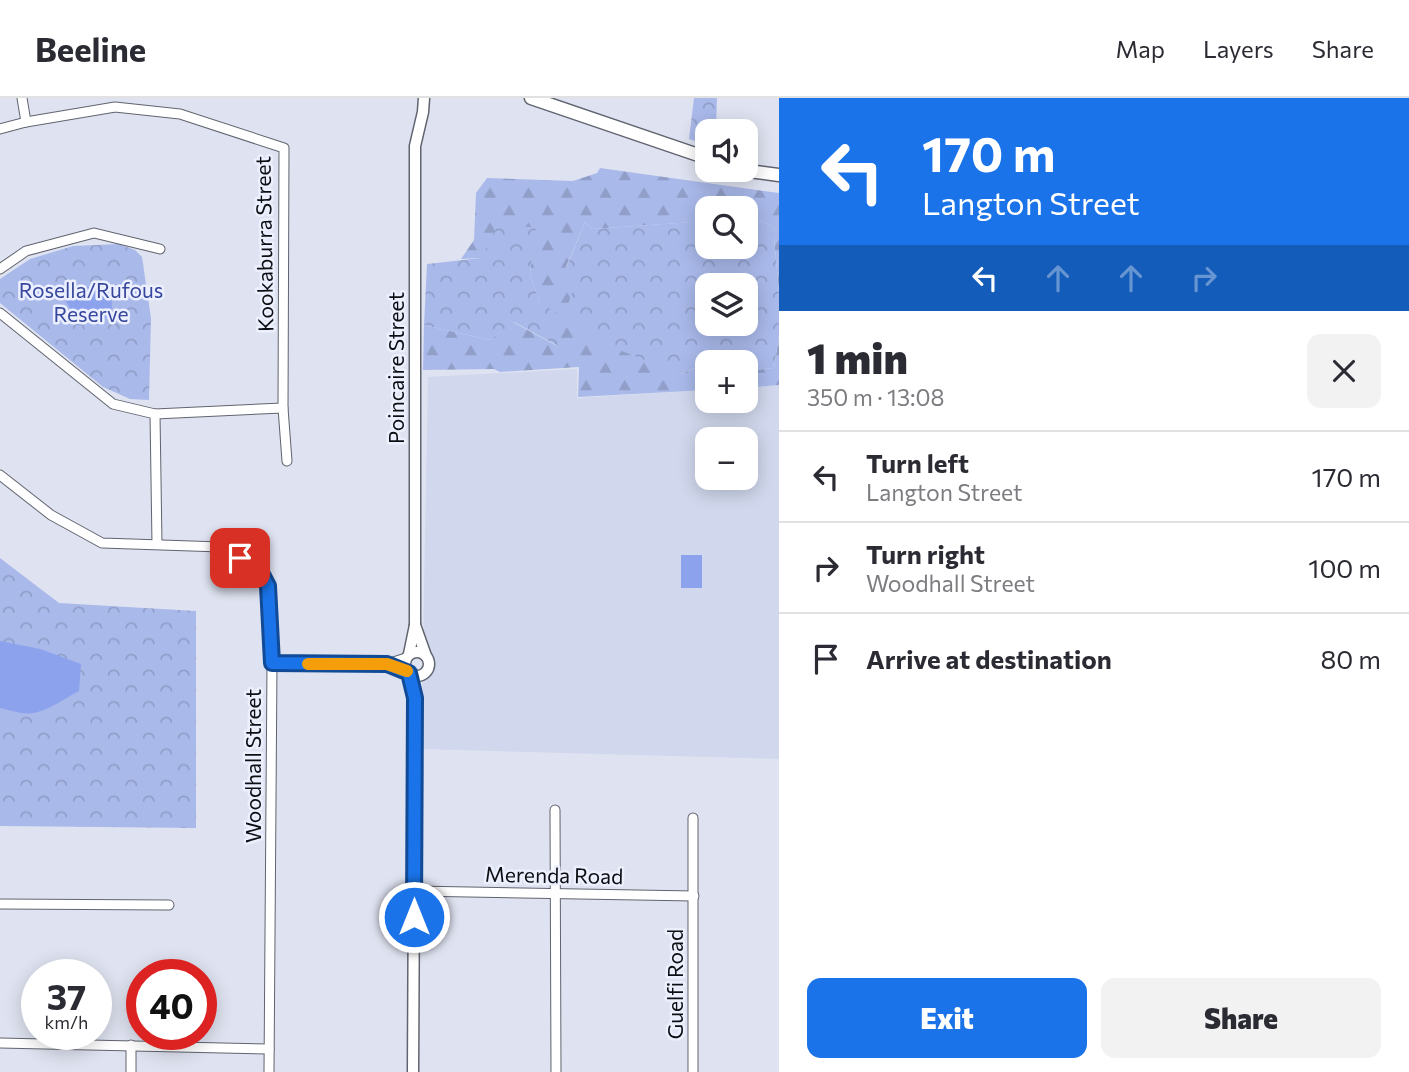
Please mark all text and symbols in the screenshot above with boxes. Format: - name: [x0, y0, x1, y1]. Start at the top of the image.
- text: Beeline: [35, 28, 146, 69]
- text: Map: [1116, 34, 1165, 63]
- text: Layers: [1203, 34, 1274, 63]
- text: Share: [1312, 34, 1374, 63]
- map controls: [695, 119, 758, 490]
- button: sound: [695, 119, 758, 182]
- text: 170 m: [922, 122, 1055, 182]
- icon: left: [807, 126, 898, 217]
- street label: Kookaburra Street: [249, 156, 278, 332]
- text: Langton Street: [922, 182, 1140, 222]
- button: search: [695, 196, 758, 259]
- icon: left: [966, 259, 1004, 297]
- icon: ahead: [1039, 259, 1077, 297]
- icon: ahead: [1112, 259, 1150, 297]
- icon: right: [1185, 259, 1223, 297]
- button: layers: [695, 273, 758, 336]
- park label: Rosella/Rufous Reserve: [19, 277, 163, 326]
- street label: Poincaire Street: [383, 292, 408, 444]
- text: 1 min: [807, 331, 908, 383]
- button: close: [1307, 334, 1381, 408]
- button: +: [695, 350, 758, 413]
- text: 350 m · 13:08: [807, 383, 944, 411]
- button: −: [695, 427, 758, 490]
- text: Turn left: [866, 447, 969, 478]
- icon: left: [807, 458, 845, 496]
- text: 170 m: [1312, 461, 1381, 492]
- text: Langton Street: [866, 478, 1022, 506]
- pin: [210, 528, 270, 588]
- text: Turn right: [866, 538, 985, 569]
- icon: arrive: [221, 539, 259, 577]
- icon: right: [807, 549, 845, 587]
- text: 100 m: [1308, 552, 1381, 583]
- text: Woodhall Street: [866, 569, 1035, 597]
- icon: arrive: [807, 640, 845, 678]
- text: Arrive at destination: [866, 643, 1112, 674]
- text: 80 m: [1321, 643, 1381, 674]
- street label: Woodhall Street: [240, 689, 265, 843]
- street label: Merenda Road: [485, 861, 623, 888]
- position arrow: [377, 880, 451, 954]
- street label: Guelfi Road: [662, 929, 687, 1039]
- speed limit sign: 40: [126, 959, 217, 1050]
- text: 37: [47, 974, 86, 1017]
- button: Exit: [807, 978, 1087, 1058]
- button: Share: [1101, 978, 1381, 1058]
- text: km/h: [45, 1011, 88, 1033]

